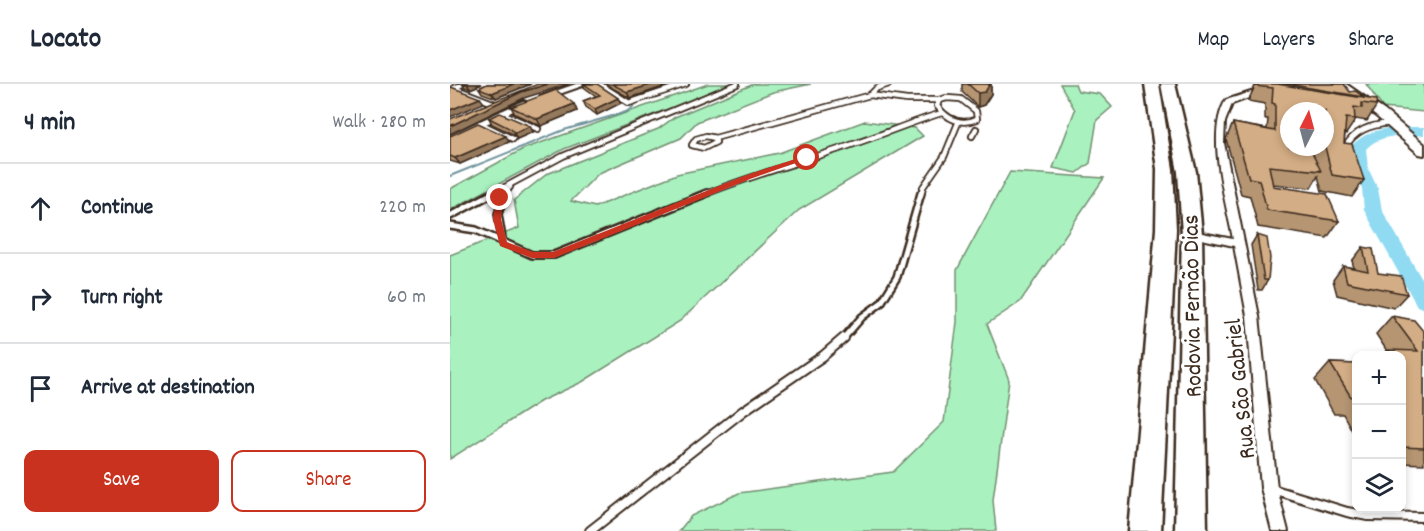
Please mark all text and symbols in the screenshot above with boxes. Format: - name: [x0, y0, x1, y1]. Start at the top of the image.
- text: Locato: [30, 21, 101, 61]
- text: Map: [1198, 26, 1229, 56]
- text: Layers: [1262, 26, 1315, 56]
- text: Share: [1348, 26, 1394, 56]
- north arrow: [1280, 102, 1334, 156]
- text: 4 min: [24, 105, 75, 142]
- text: Walk · 280 m: [332, 109, 426, 137]
- route start: [793, 144, 819, 170]
- route end: [486, 184, 512, 210]
- icon: ahead: [24, 192, 57, 225]
- text: Continue: [81, 193, 153, 224]
- text: 220 m: [379, 194, 426, 222]
- street label: Rodovia Fernão Dias: [1175, 214, 1213, 398]
- icon: right: [24, 282, 57, 315]
- text: Turn right: [81, 283, 163, 314]
- text: 60 m: [387, 284, 426, 312]
- street label: Rua São Gabriel: [1218, 317, 1266, 461]
- map controls: [1352, 351, 1406, 513]
- button: +: [1352, 351, 1406, 405]
- icon: arrive: [24, 372, 57, 405]
- text: Arrive at destination: [81, 373, 255, 404]
- button: −: [1352, 405, 1406, 459]
- button: Save: [24, 450, 219, 512]
- button: Share: [231, 450, 426, 512]
- button: layers: [1352, 459, 1406, 513]

